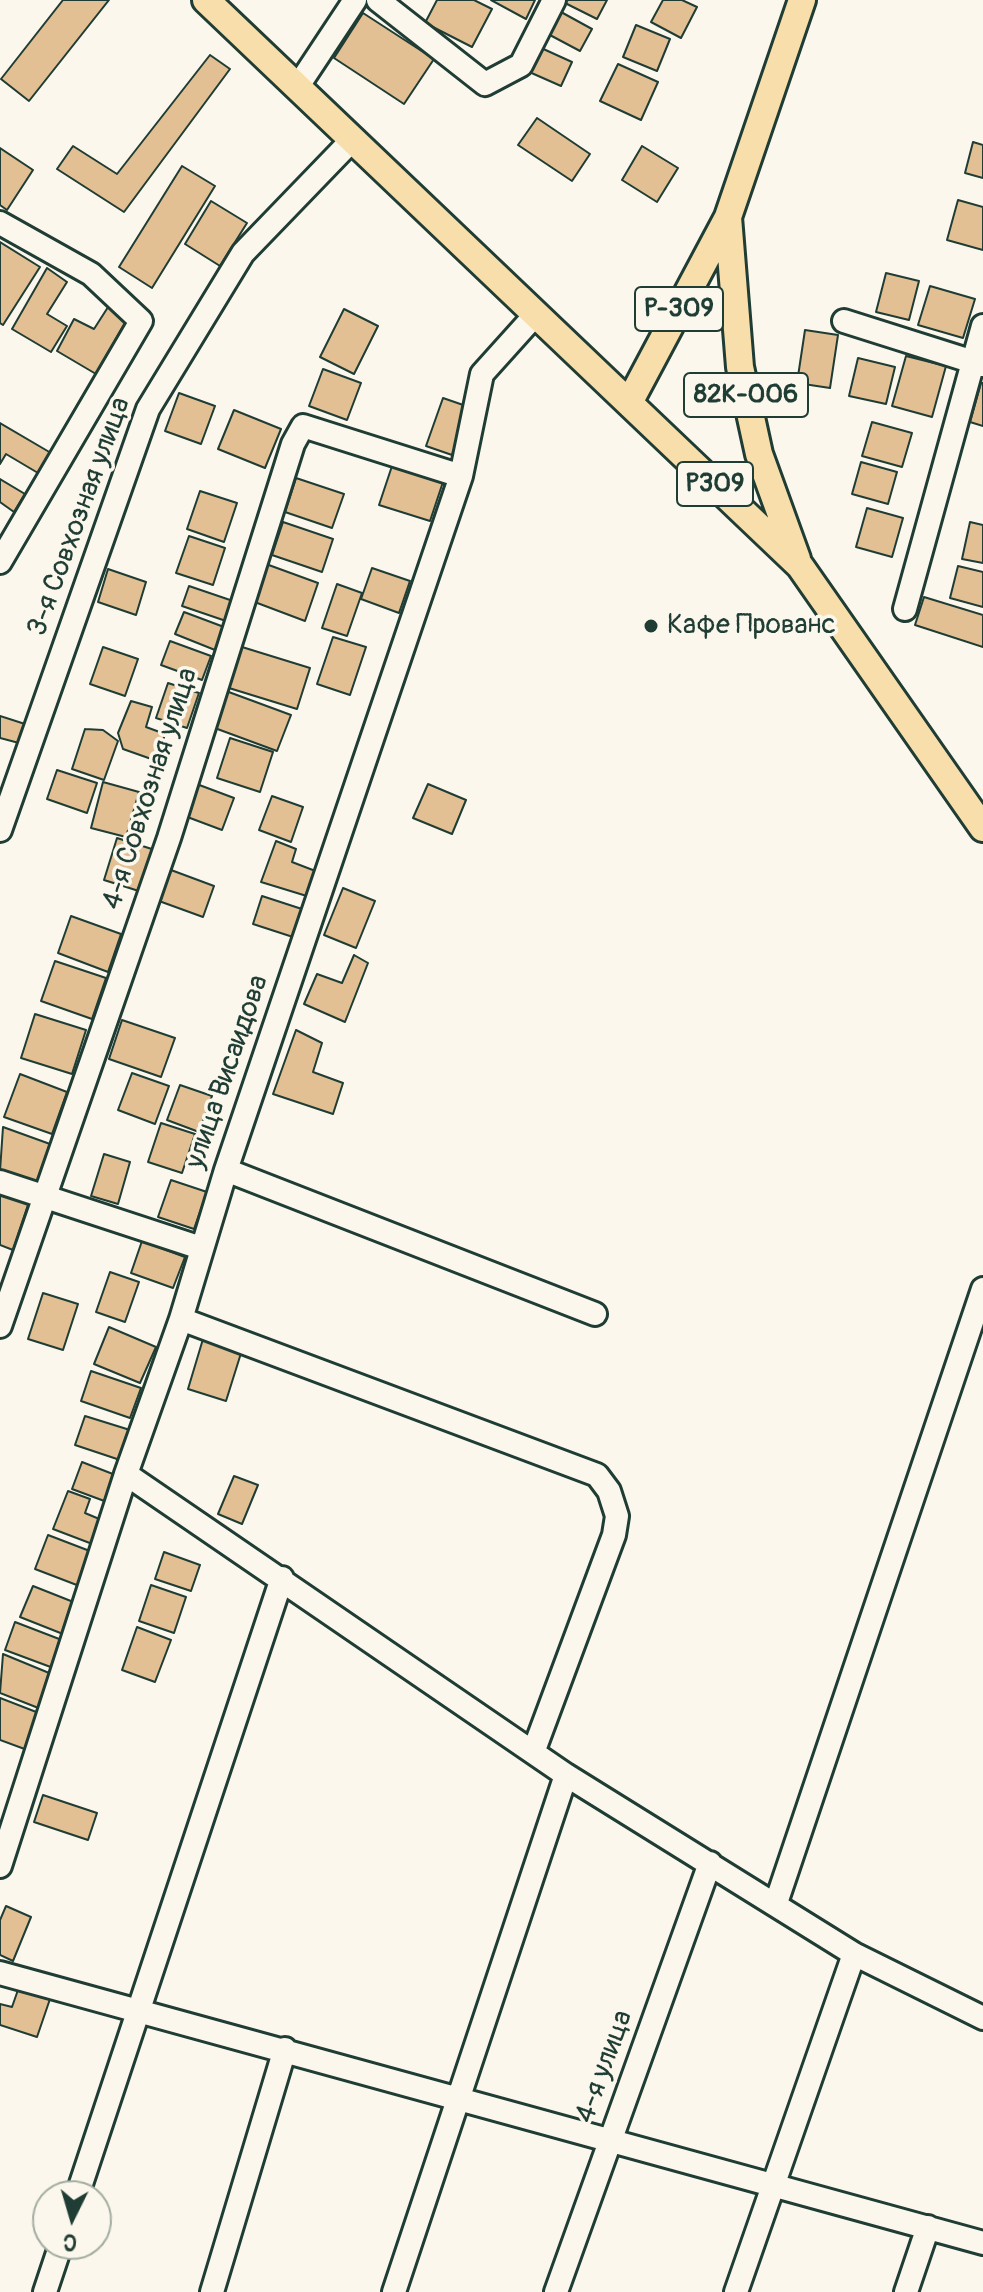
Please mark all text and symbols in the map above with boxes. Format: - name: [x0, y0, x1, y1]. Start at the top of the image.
- road number: Р-309: [635, 287, 723, 331]
- road number: 82К-006: [684, 373, 808, 417]
- street label: 3-я Совхозная улица: [21, 393, 139, 641]
- road number: Р309: [677, 462, 753, 506]
- place label: Кафе Прованс: [667, 609, 836, 643]
- marker: Кафе Прованс: [642, 617, 660, 635]
- street label: 4-я Совхозная улица: [96, 664, 206, 914]
- street label: улица Висаидова: [179, 971, 277, 1173]
- street label: 4-я улица: [569, 2006, 641, 2128]
- north arrow: [32, 2180, 112, 2260]
- text: С: [62, 2227, 78, 2256]

